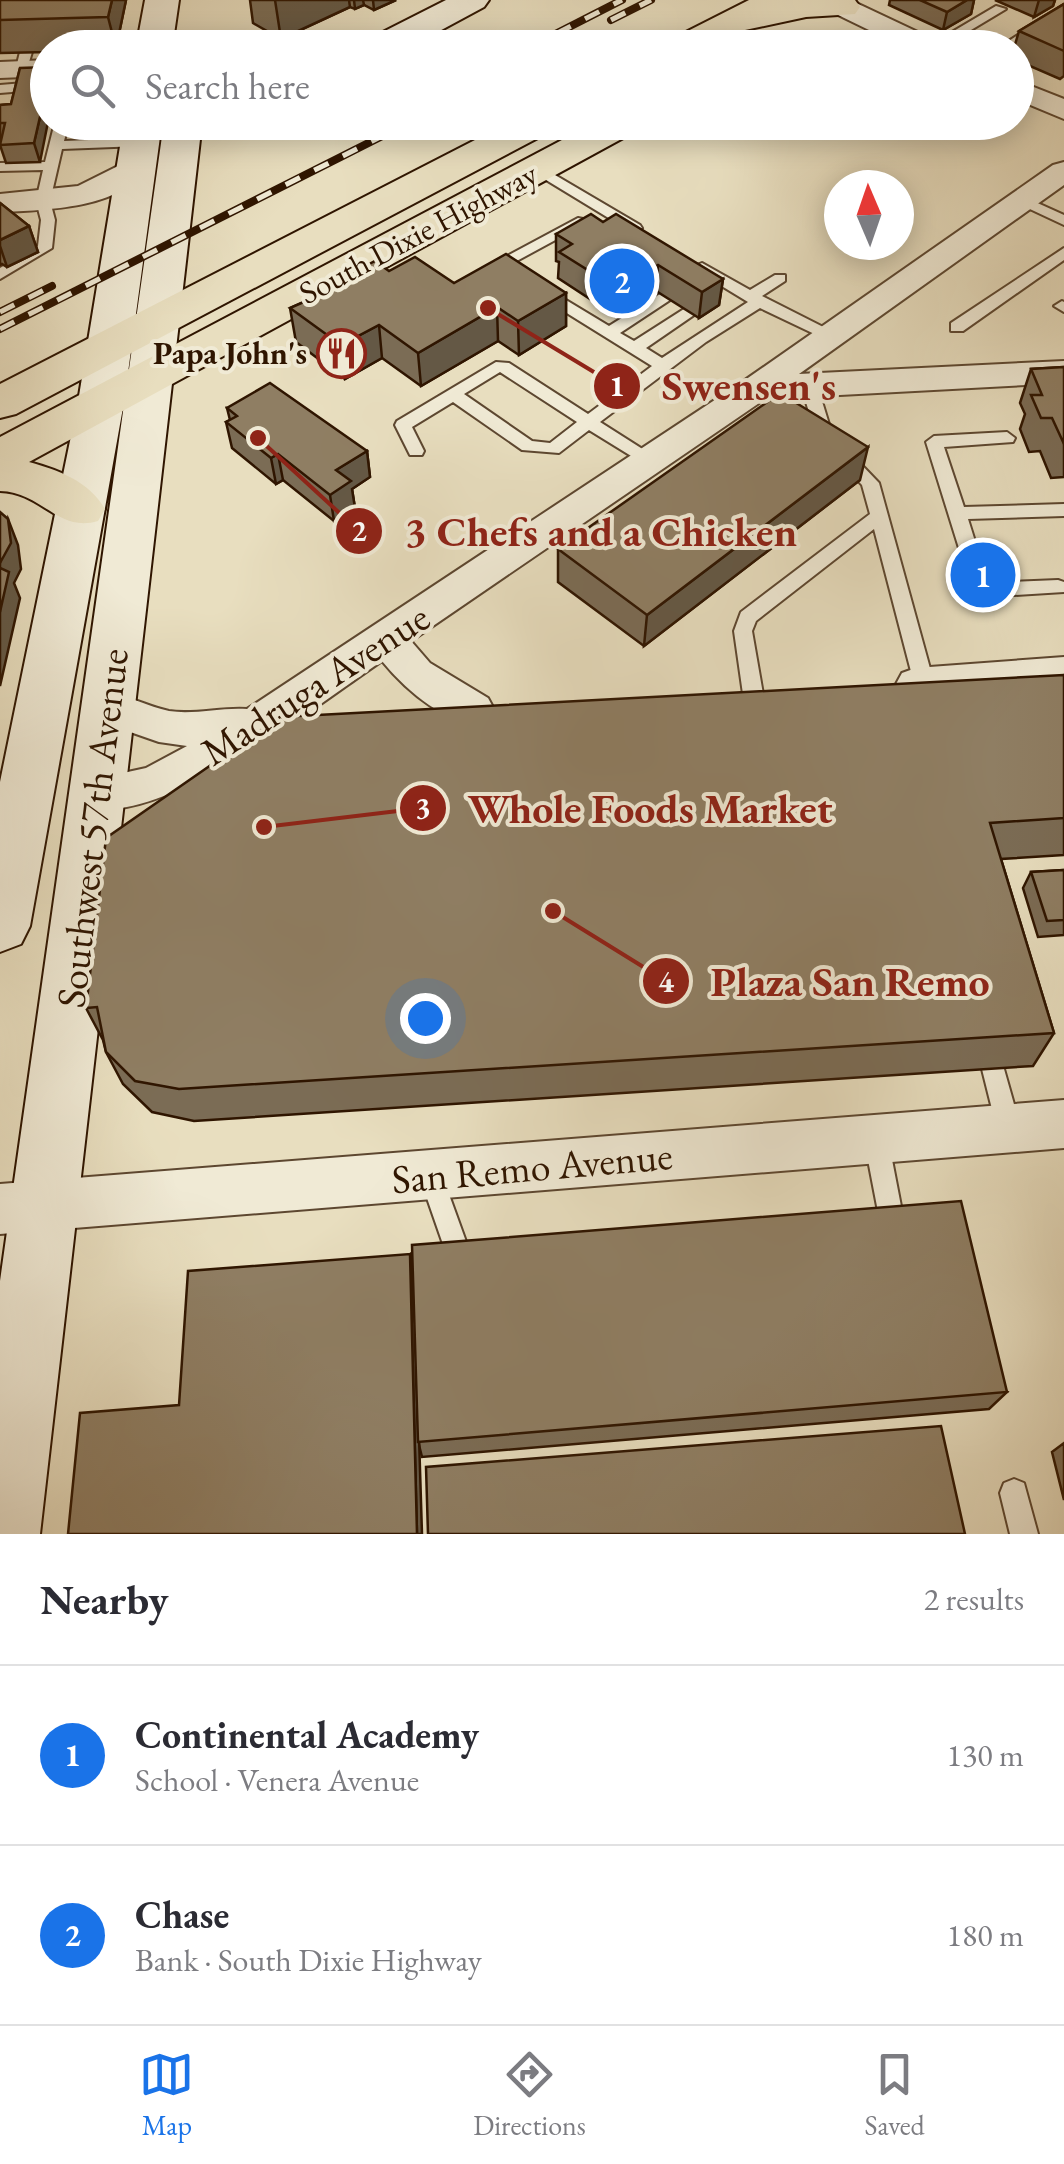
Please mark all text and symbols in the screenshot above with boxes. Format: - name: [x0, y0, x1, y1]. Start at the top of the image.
- search box: [30, 30, 1034, 140]
- icon: search: [65, 58, 120, 113]
- text: Search here: [145, 61, 310, 110]
- street label: South Dixie Highway: [291, 152, 545, 314]
- north arrow: [824, 170, 914, 260]
- pin: 2: [590, 244, 654, 318]
- restaurant icon: Papa John's: [316, 327, 368, 379]
- place label: Papa John's: [153, 332, 307, 374]
- callout: Swensen's: [592, 350, 856, 422]
- text: Swensen's: [662, 358, 836, 413]
- text: 1: [609, 366, 625, 405]
- callout: 3 Chefs and a Chicken: [334, 495, 817, 567]
- text: 3 Chefs and a Chicken: [405, 504, 798, 559]
- text: 2: [351, 511, 367, 550]
- pin: 1: [950, 538, 1016, 612]
- street label: Madruga Avenue: [191, 591, 439, 777]
- street label: Southwest 57th Avenue: [44, 645, 140, 1011]
- callout: Whole Foods Market: [398, 772, 853, 844]
- text: Whole Foods Market: [467, 781, 833, 836]
- text: 3: [415, 788, 431, 827]
- callout: Plaza San Remo: [641, 945, 1010, 1017]
- text: Plaza San Remo: [710, 954, 990, 1009]
- text: 4: [658, 962, 675, 1001]
- your location: [400, 993, 451, 1044]
- street label: San Remo Avenue: [390, 1129, 674, 1205]
- text: Nearby: [40, 1572, 169, 1627]
- text: 2 results: [924, 1578, 1024, 1620]
- text: Continental Academy: [135, 1710, 479, 1759]
- text: 1: [64, 1734, 81, 1776]
- text: 130 m: [947, 1734, 1024, 1776]
- text: School · Venera Avenue: [135, 1759, 419, 1801]
- text: Chase: [135, 1890, 229, 1939]
- text: 2: [64, 1914, 81, 1956]
- text: 180 m: [947, 1914, 1024, 1956]
- text: Bank · South Dixie Highway: [135, 1939, 482, 1981]
- tab: Map: [139, 2047, 194, 2143]
- tab: Directions: [473, 2047, 586, 2143]
- tab: Saved: [865, 2047, 925, 2143]

